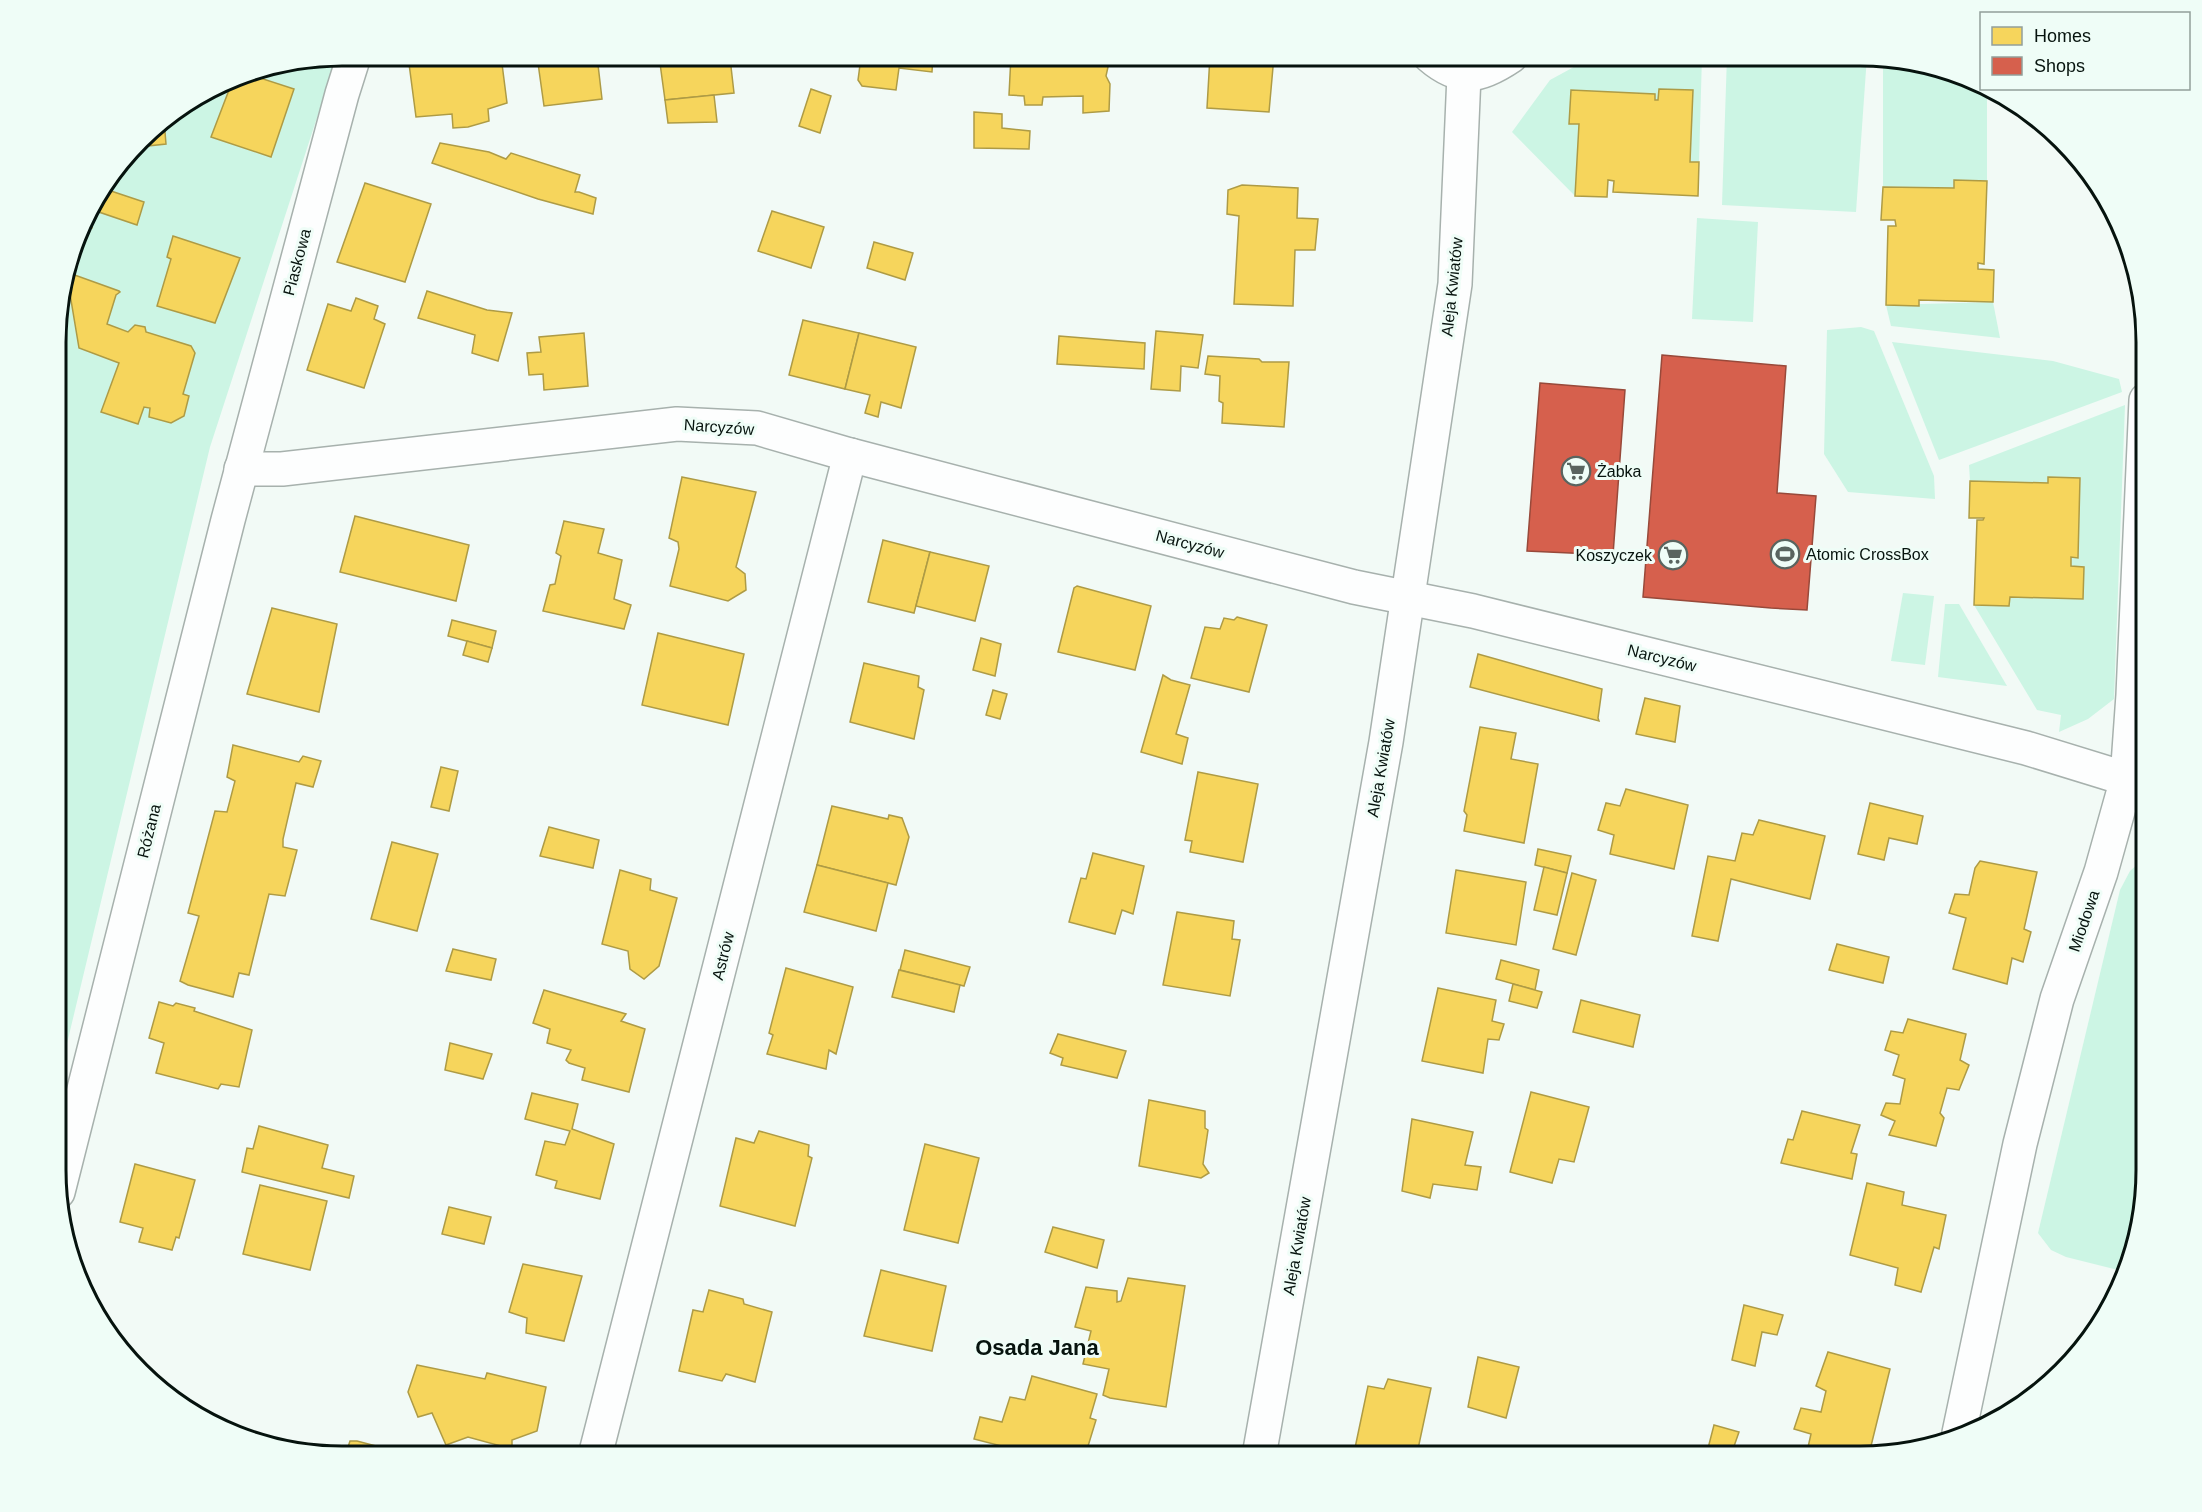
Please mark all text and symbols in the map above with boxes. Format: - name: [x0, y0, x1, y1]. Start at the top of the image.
- legend: [1980, 12, 2190, 90]
- text: Homes: [2034, 26, 2091, 46]
- text: Shops: [2034, 56, 2085, 76]
- street label: Piaskowa: [280, 227, 314, 297]
- street label: Aleja Kwiatów: [1438, 236, 1466, 337]
- street label: Narcyzów: [683, 416, 755, 438]
- supermarket icon: Żabka: [1560, 455, 1592, 487]
- place label: Żabka: [1597, 462, 1642, 480]
- street label: Narcyzów: [1154, 527, 1227, 561]
- sports icon: Atomic CrossBox: [1769, 538, 1801, 570]
- supermarket icon: Koszyczek: [1657, 539, 1689, 571]
- place label: Atomic CrossBox: [1806, 546, 1929, 563]
- place label: Koszyczek: [1576, 547, 1653, 564]
- street label: Narcyzów: [1626, 641, 1699, 675]
- street label: Aleja Kwiatów: [1364, 717, 1398, 819]
- street label: Różana: [134, 802, 164, 860]
- street label: Miodowa: [2066, 888, 2102, 954]
- street label: Astrów: [709, 930, 737, 982]
- street label: Aleja Kwiatów: [1280, 1195, 1314, 1297]
- district label: Osada Jana: [975, 1335, 1100, 1360]

